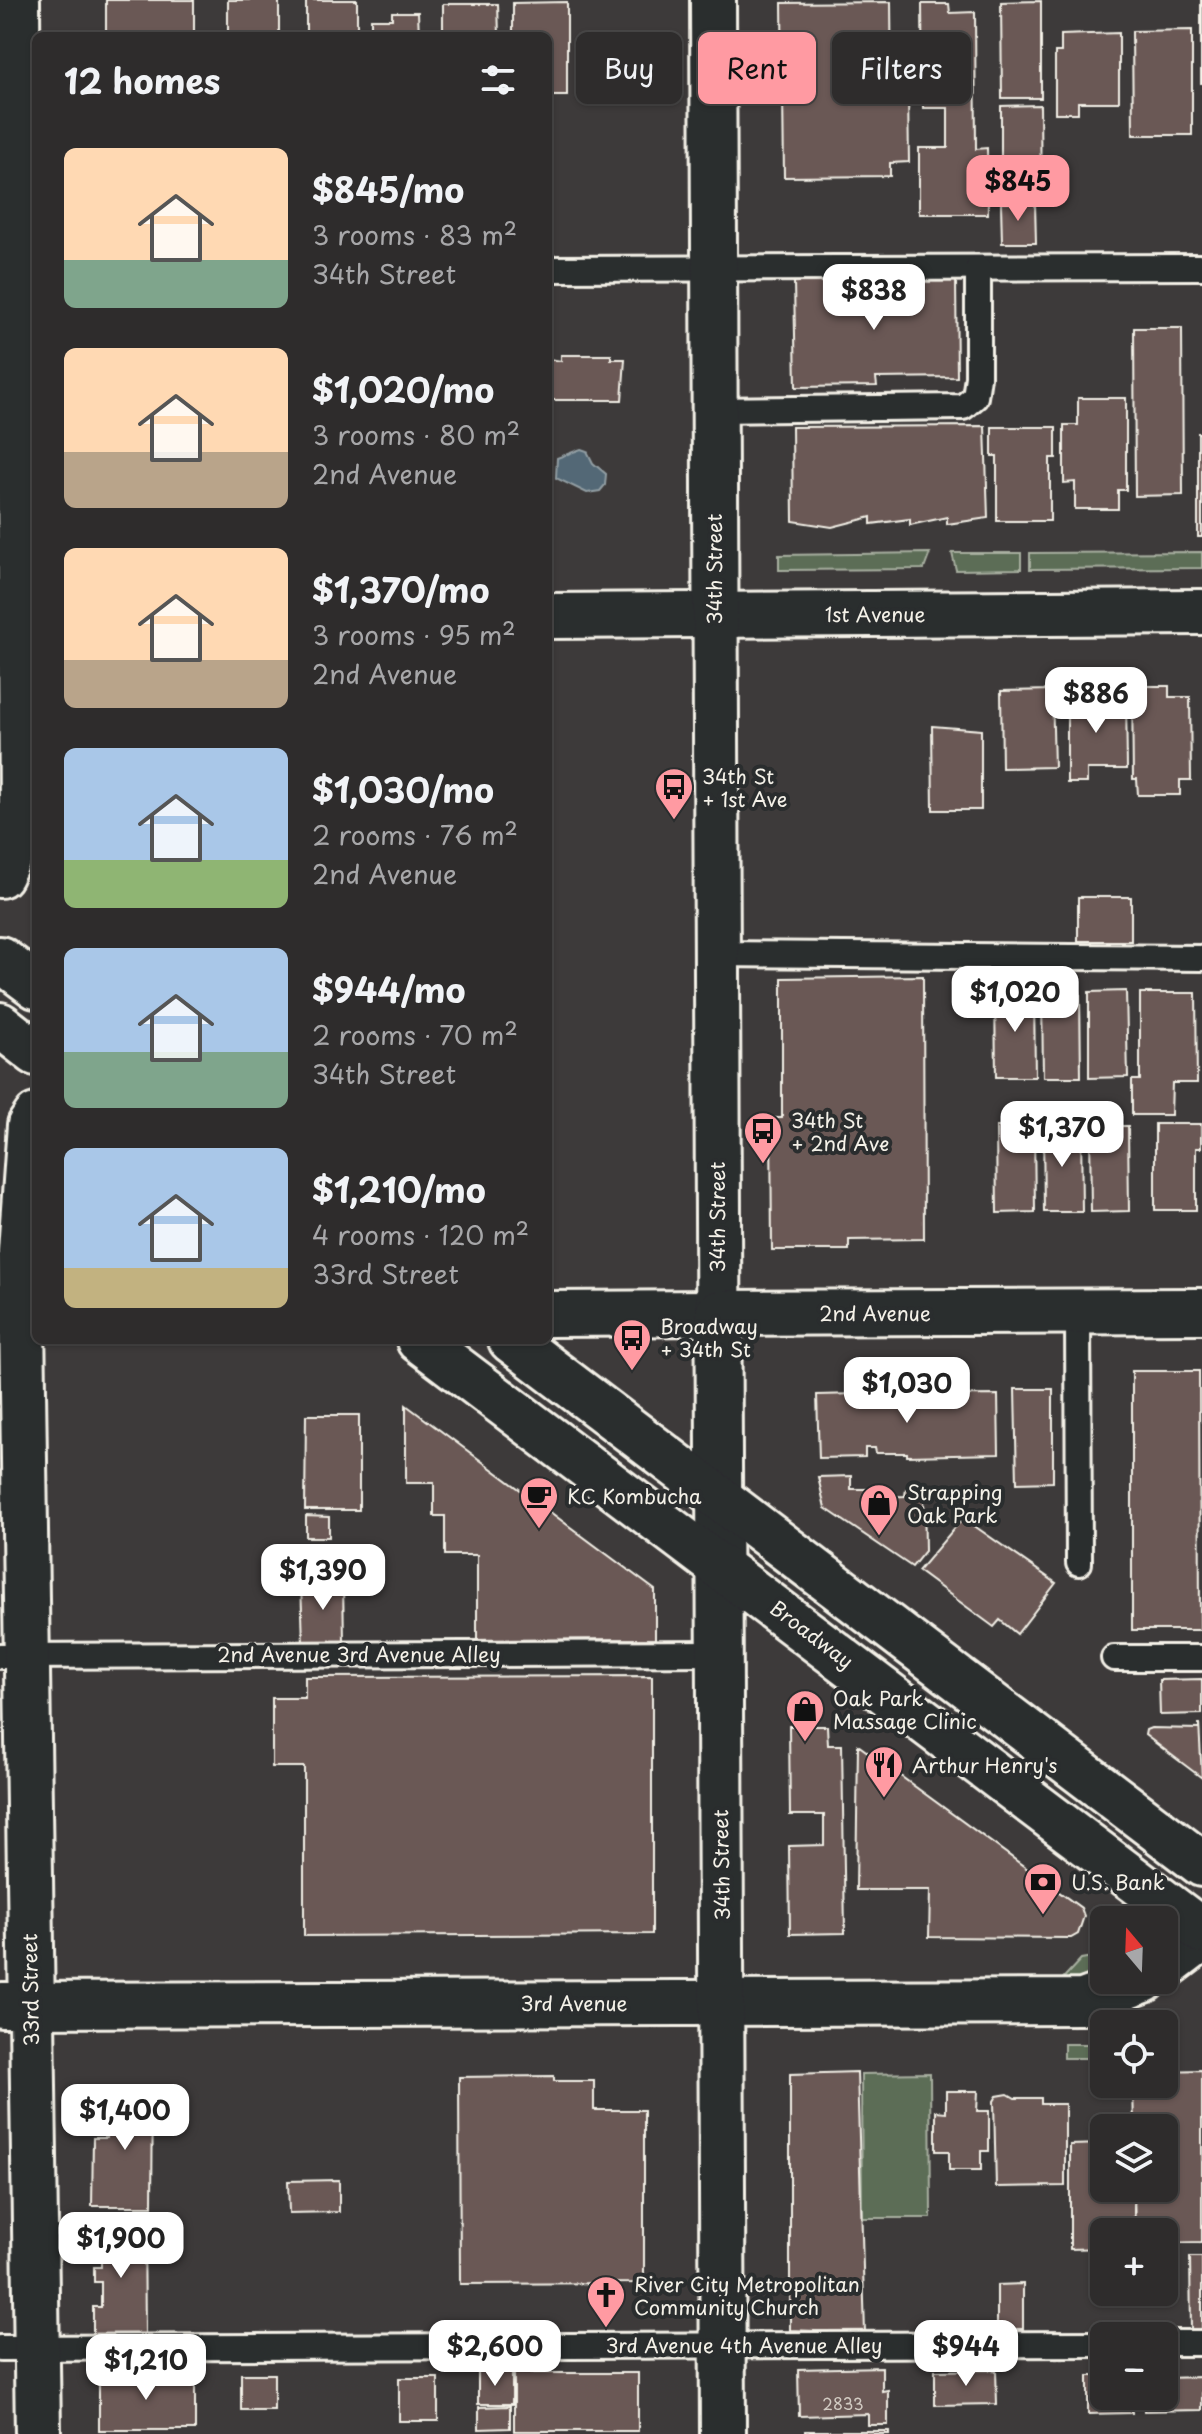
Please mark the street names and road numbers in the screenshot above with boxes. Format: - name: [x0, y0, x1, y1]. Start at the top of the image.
- street label: 34th Street: [699, 514, 729, 624]
- street label: 1st Avenue: [825, 599, 925, 629]
- street label: 34th Street: [702, 1162, 732, 1272]
- street label: 2nd Avenue: [819, 1298, 931, 1328]
- street label: Broadway: [764, 1593, 860, 1675]
- street label: 2nd Avenue 3rd Avenue Alley: [217, 1639, 501, 1669]
- street label: 34th Street: [705, 1809, 737, 1921]
- street label: 33rd Street: [14, 1933, 46, 2047]
- street label: 3rd Avenue: [520, 1988, 628, 2018]
- street label: 3rd Avenue 4th Avenue Alley: [605, 2330, 883, 2360]

